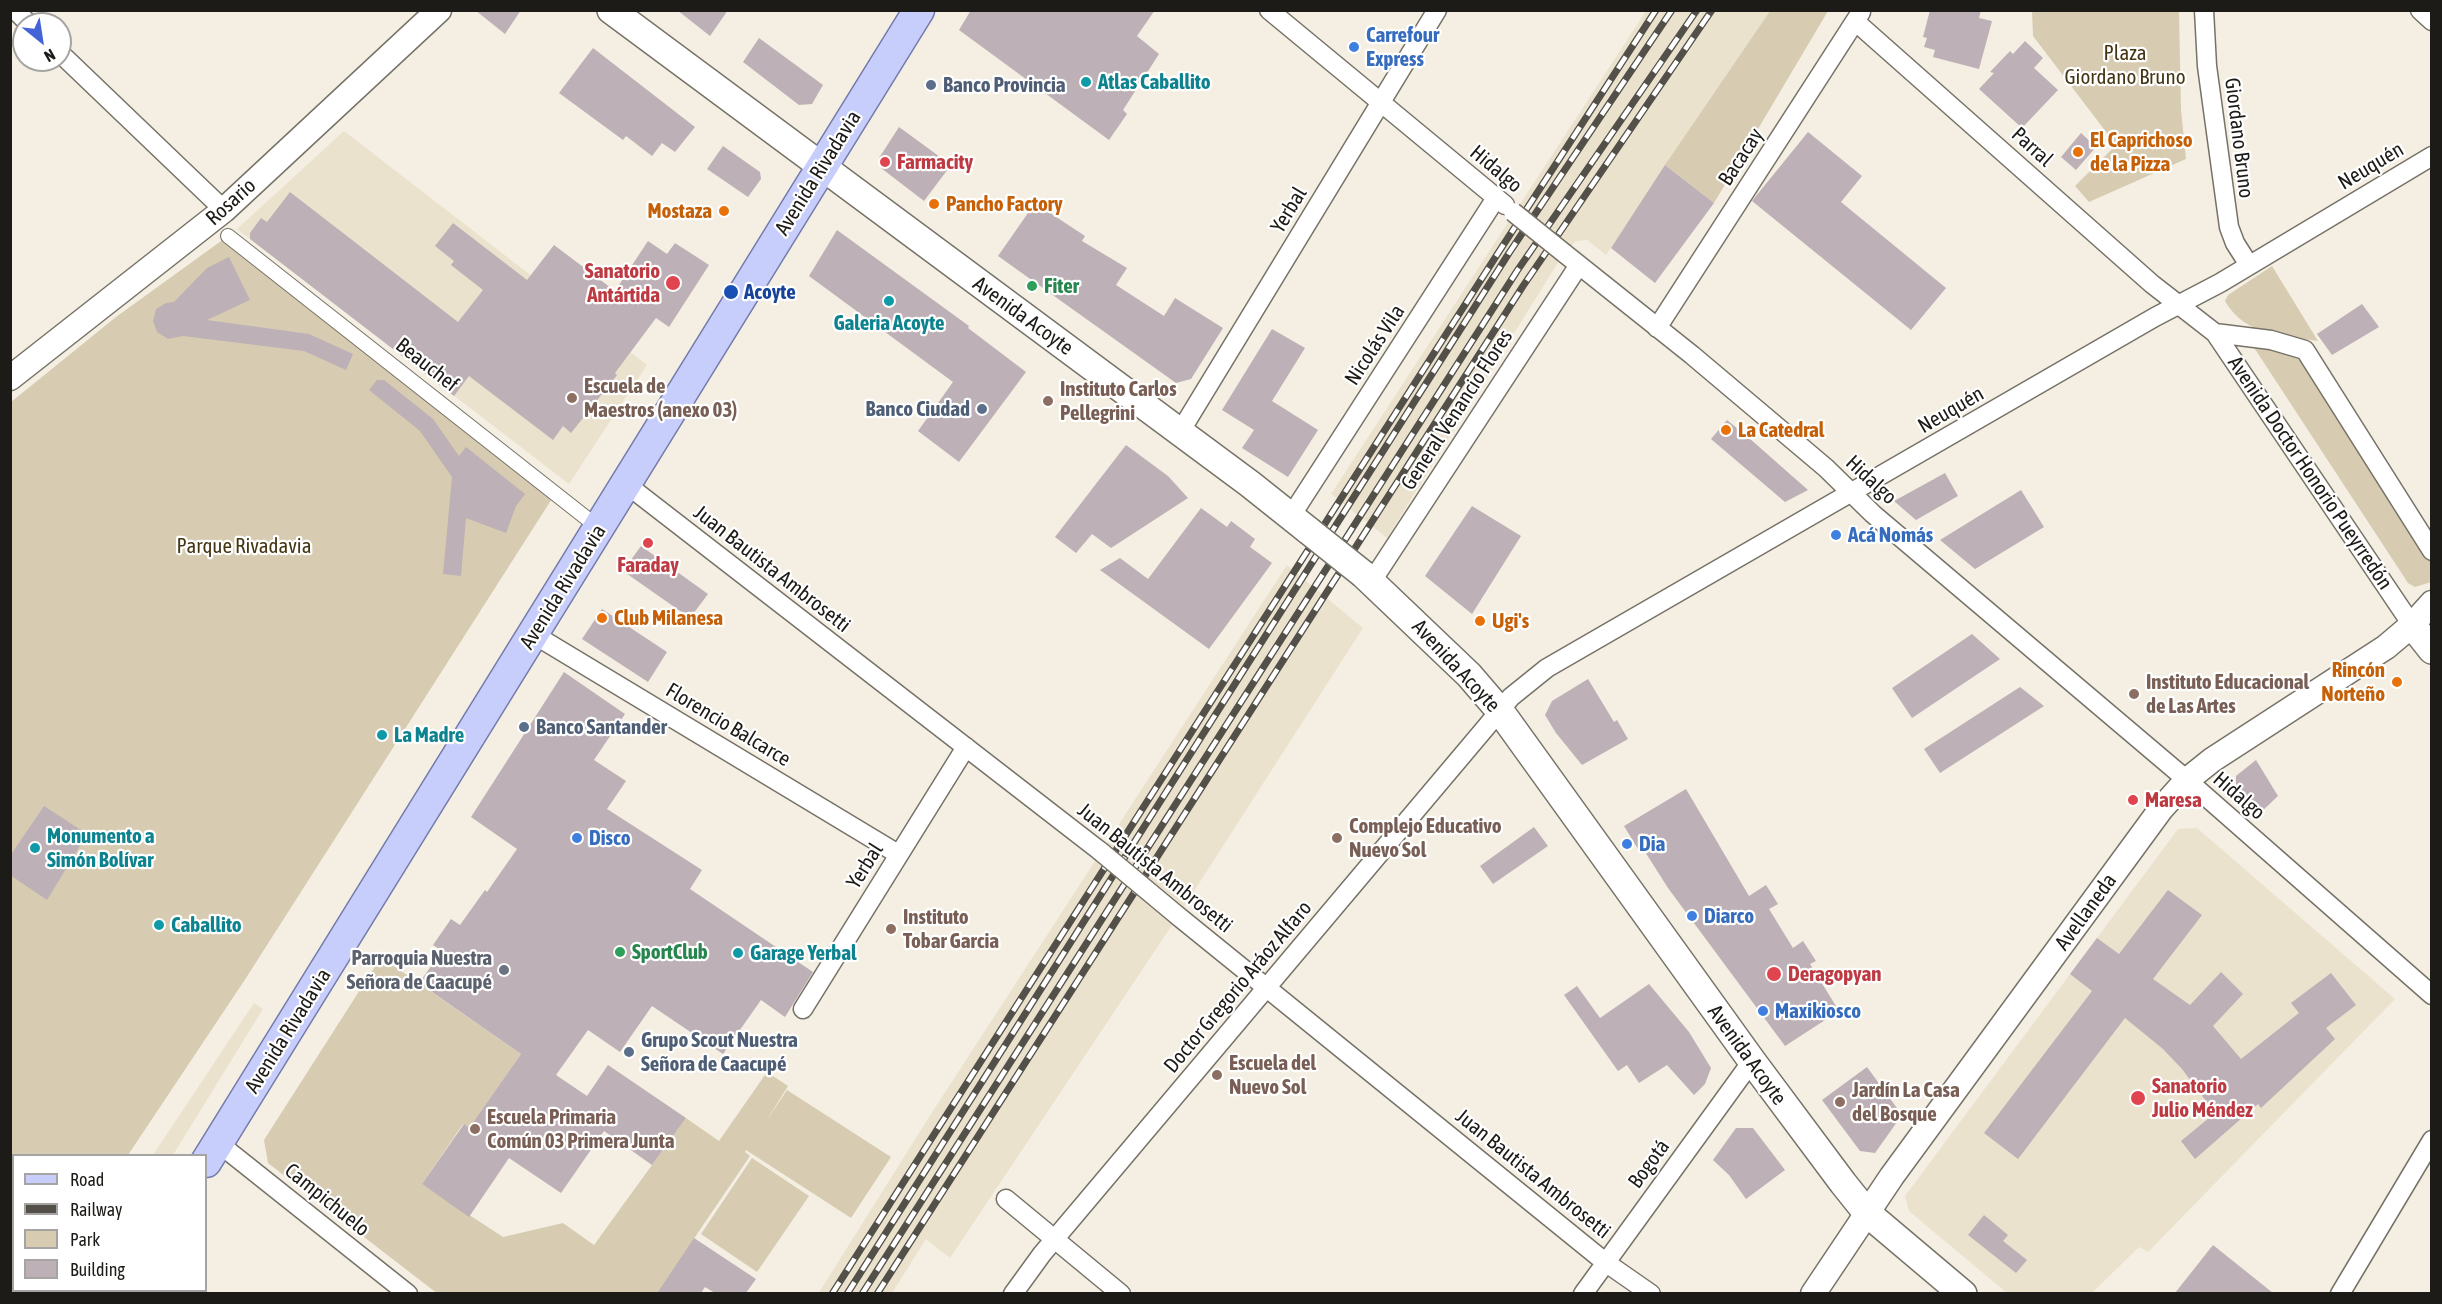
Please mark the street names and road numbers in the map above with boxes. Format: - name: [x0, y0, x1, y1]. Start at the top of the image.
- street label: Giordano Bruno: [2219, 76, 2259, 200]
- street label: Avenida Rivadavia: [770, 106, 866, 240]
- street label: Parral: [2006, 122, 2058, 172]
- street label: Bacacay: [1713, 124, 1769, 190]
- street label: Neuquén: [2334, 137, 2408, 195]
- street label: Hidalgo: [1465, 140, 1527, 198]
- street label: Rosario: [201, 173, 261, 231]
- street label: Yerbal: [1266, 182, 1312, 238]
- street label: Avenida Acoyte: [968, 271, 1078, 361]
- street label: Nicolás Vila: [1340, 300, 1410, 390]
- street label: General Venancio Flores: [1396, 325, 1518, 495]
- street label: Beauchef: [391, 333, 463, 397]
- street label: Avenida Doctor Honorio Pueyrredón: [2222, 351, 2398, 595]
- street label: Neuquén: [1914, 381, 1988, 439]
- street label: Hidalgo: [1840, 450, 1902, 510]
- street label: Juan Bautista Ambrosetti: [689, 500, 855, 638]
- street label: Avenida Rivadavia: [515, 520, 611, 654]
- street label: Avenida Acoyte: [1407, 614, 1505, 718]
- street label: Florencio Balcarce: [661, 678, 795, 772]
- street label: Hidalgo: [2208, 767, 2270, 825]
- street label: Juan Bautista Ambrosetti: [1073, 798, 1237, 938]
- street label: Yerbal: [841, 839, 889, 893]
- street label: Avellaneda: [2050, 869, 2122, 955]
- street label: Doctor Gregorio Aráoz Alfaro: [1159, 896, 1317, 1078]
- street label: Avenida Rivadavia: [240, 964, 336, 1098]
- street label: Avenida Acoyte: [1702, 1000, 1792, 1110]
- street label: Juan Bautista Ambrosetti: [1451, 1104, 1615, 1244]
- street label: Bogotá: [1623, 1135, 1675, 1193]
- street label: Campichuelo: [279, 1158, 375, 1242]

